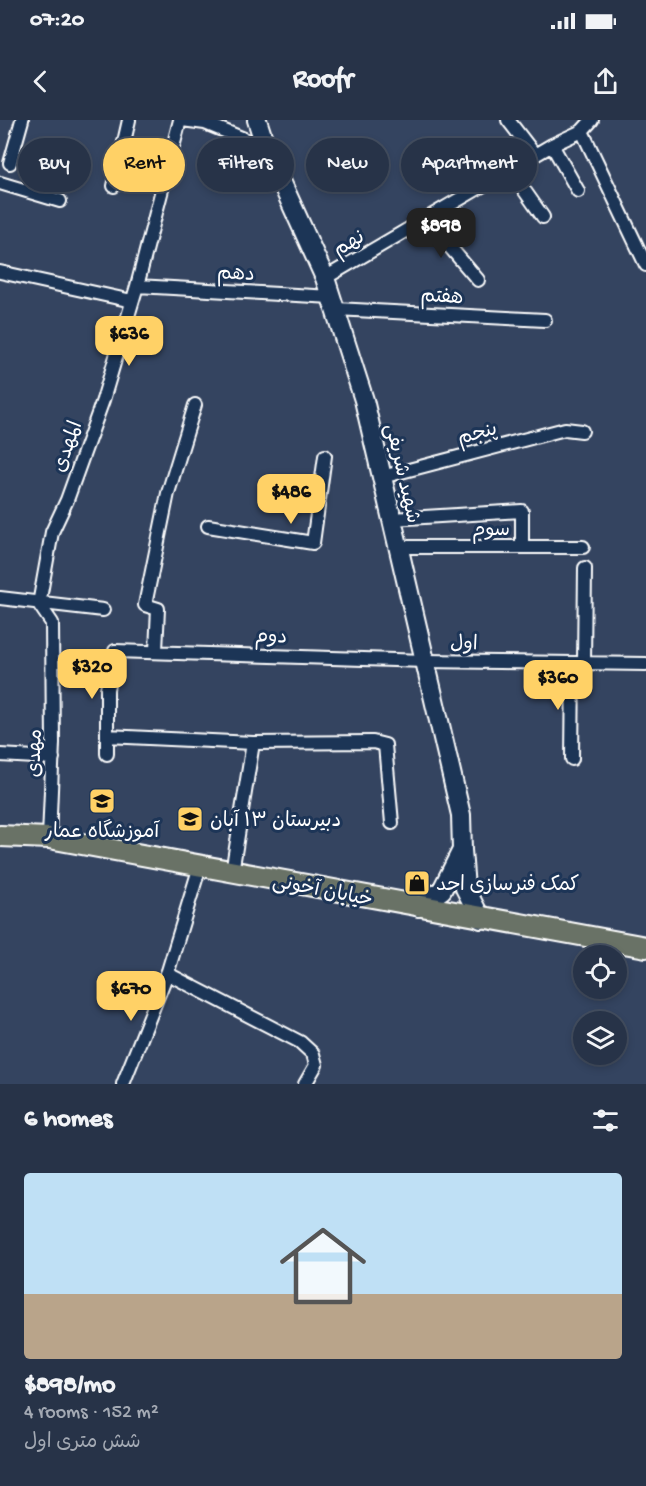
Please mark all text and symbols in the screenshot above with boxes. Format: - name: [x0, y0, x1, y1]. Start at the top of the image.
- text: 07:20: [30, 8, 84, 34]
- icon: back: [24, 65, 57, 98]
- text: Roofr: [293, 65, 353, 97]
- icon: share: [589, 65, 622, 98]
- chip: Buy: [18, 138, 91, 192]
- chip: Rent: [103, 138, 185, 192]
- chip: Filters: [197, 138, 294, 192]
- chip: New: [306, 138, 389, 192]
- chip: Apartment: [401, 138, 537, 192]
- pin: $898: [405, 208, 477, 259]
- text: $898: [421, 216, 461, 239]
- street label: نهم: [330, 227, 370, 263]
- street label: دهم: [216, 263, 255, 288]
- street label: هفتم: [420, 286, 464, 311]
- pin: $636: [93, 316, 165, 367]
- text: $636: [109, 324, 149, 347]
- street label: المهدی: [49, 418, 89, 476]
- street label: پنجم: [455, 419, 500, 452]
- street label: شهید شریفی: [378, 422, 423, 526]
- pin: $486: [255, 474, 327, 525]
- text: $486: [271, 482, 311, 505]
- street label: سوم: [472, 520, 510, 544]
- street label: دوم: [254, 626, 288, 652]
- street label: اول: [450, 633, 478, 657]
- pin: $320: [56, 649, 128, 700]
- text: $320: [72, 657, 112, 680]
- pin: $360: [522, 660, 594, 711]
- text: $360: [538, 668, 578, 691]
- street label: مهدی: [24, 728, 49, 778]
- school or university icon: آموزشگاه عمار: [87, 786, 117, 816]
- school or university icon: دبیرستان ۱۳ آبان: [175, 804, 205, 834]
- place label: دبیرستان ۱۳ آبان: [210, 808, 341, 834]
- place label: آموزشگاه عمار: [44, 819, 160, 845]
- shop icon: کمک فنرسازی احد: [402, 868, 432, 898]
- street label: خیابان آخونی: [270, 869, 375, 913]
- place label: کمک فنرسازی احد: [436, 874, 579, 898]
- map controls: [573, 945, 627, 1065]
- button: locate: [573, 945, 627, 999]
- pin: $670: [95, 971, 167, 1022]
- text: $670: [111, 979, 151, 1002]
- button: layers: [573, 1011, 627, 1065]
- icon: filters: [589, 1104, 622, 1137]
- text: 6 homes: [24, 1105, 112, 1136]
- icon: home: [269, 1212, 377, 1320]
- text: $898/mo: [24, 1371, 115, 1402]
- text: 4 rooms · 152 m²: [24, 1402, 159, 1425]
- text: شش متری اول: [24, 1432, 141, 1455]

